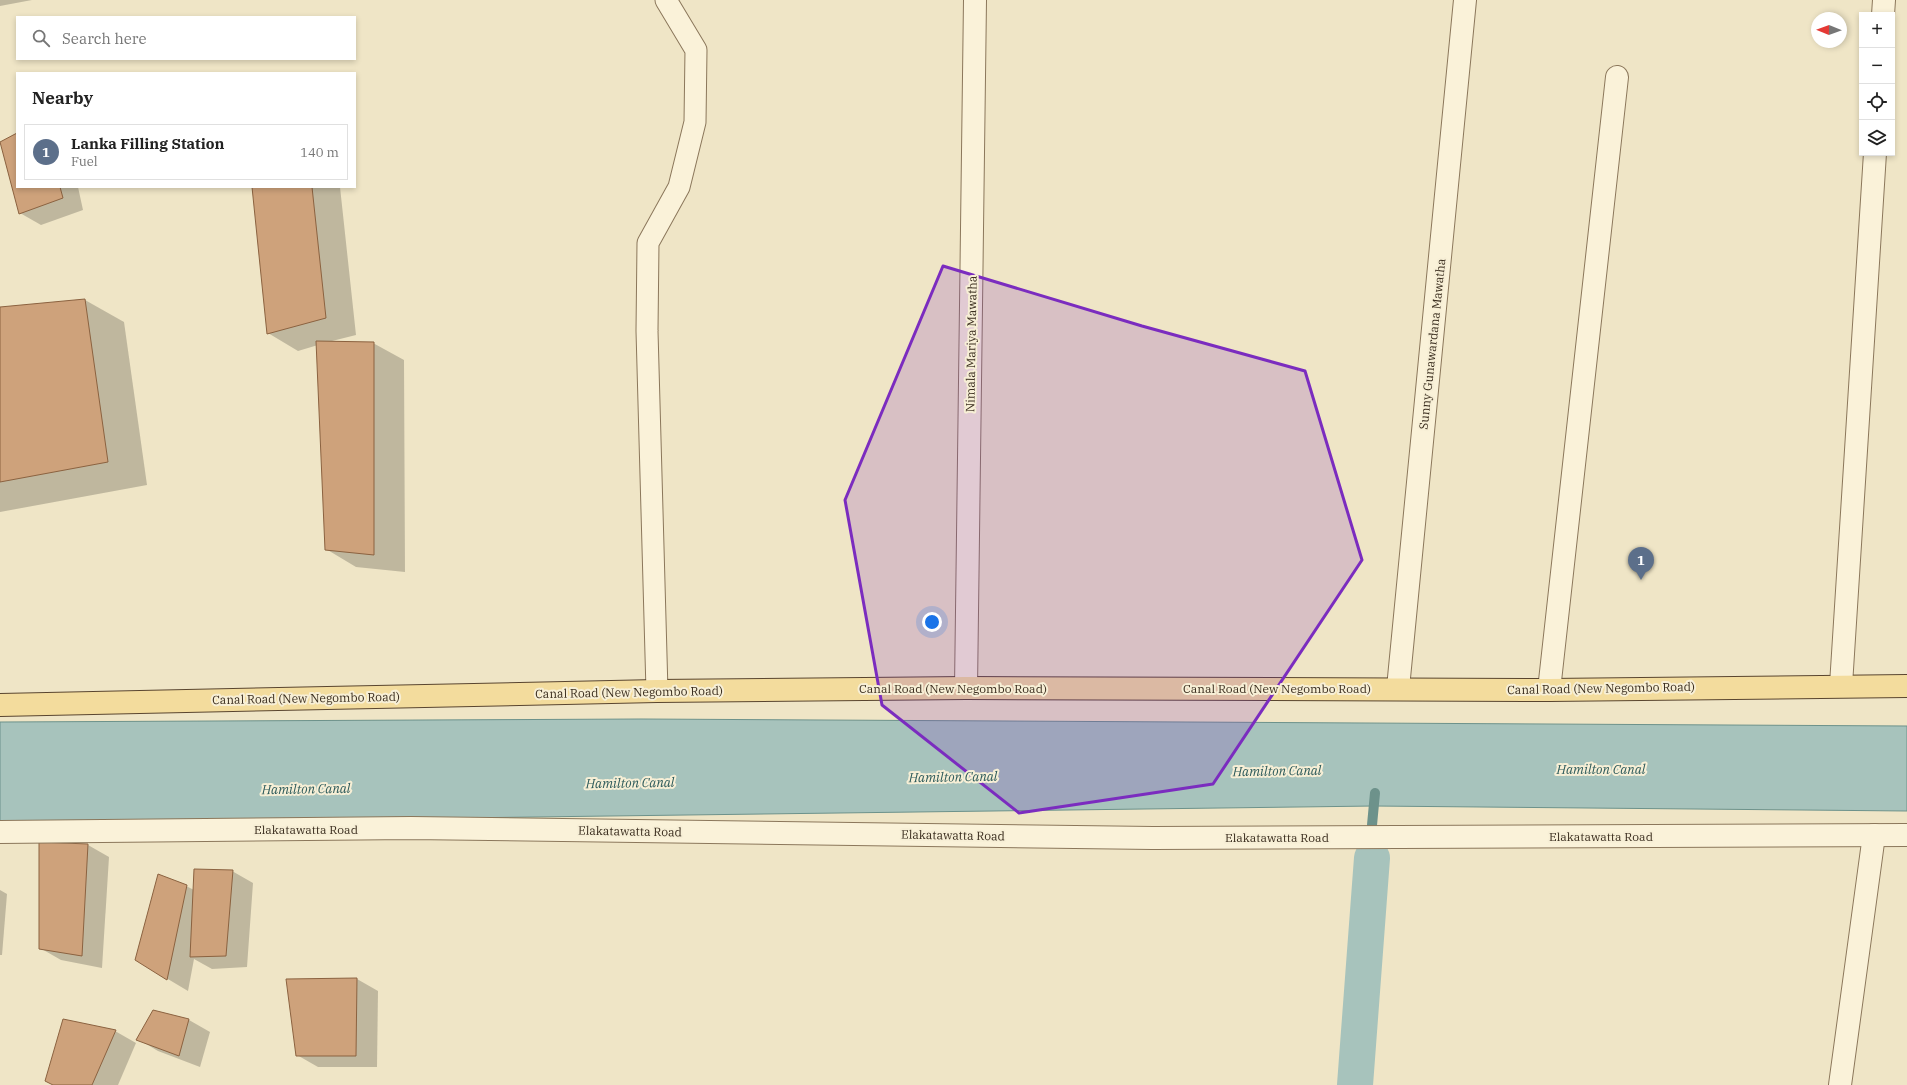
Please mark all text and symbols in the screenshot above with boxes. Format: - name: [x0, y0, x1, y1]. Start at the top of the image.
- north arrow: [1811, 12, 1847, 48]
- map controls: [1859, 12, 1895, 156]
- button: +: [1859, 12, 1895, 48]
- search box: [16, 16, 356, 60]
- icon: search: [30, 27, 52, 49]
- text: Search here: [62, 29, 147, 48]
- button: −: [1859, 48, 1895, 84]
- button: locate: [1859, 84, 1895, 120]
- text: Nearby: [32, 87, 93, 109]
- button: layers: [1859, 120, 1895, 156]
- text: Lanka Filling Station: [71, 134, 225, 153]
- text: 1: [42, 144, 50, 161]
- text: 140 m: [300, 144, 339, 161]
- text: Fuel: [71, 153, 98, 170]
- street label: Sunny Gunawardana Mawatha: [1416, 257, 1448, 430]
- street label: Nimala Mariya Mawatha: [962, 275, 980, 412]
- pin: 1: [1628, 547, 1654, 580]
- your location: [922, 612, 942, 632]
- street label: Canal Road (New Negombo Road): [1507, 679, 1695, 697]
- street label: Canal Road (New Negombo Road): [859, 681, 1047, 696]
- street label: Canal Road (New Negombo Road): [1183, 681, 1371, 696]
- street label: Canal Road (New Negombo Road): [535, 683, 723, 701]
- street label: Canal Road (New Negombo Road): [212, 689, 400, 707]
- water label: Hamilton Canal: [1556, 761, 1646, 778]
- water label: Hamilton Canal: [1231, 762, 1322, 780]
- water label: Hamilton Canal: [907, 768, 998, 786]
- water label: Hamilton Canal: [584, 774, 675, 792]
- water label: Hamilton Canal: [260, 780, 351, 798]
- street label: Elakatawatta Road: [254, 822, 358, 837]
- street label: Elakatawatta Road: [578, 823, 682, 839]
- street label: Elakatawatta Road: [901, 827, 1005, 843]
- street label: Elakatawatta Road: [1549, 829, 1653, 844]
- street label: Elakatawatta Road: [1225, 830, 1329, 845]

